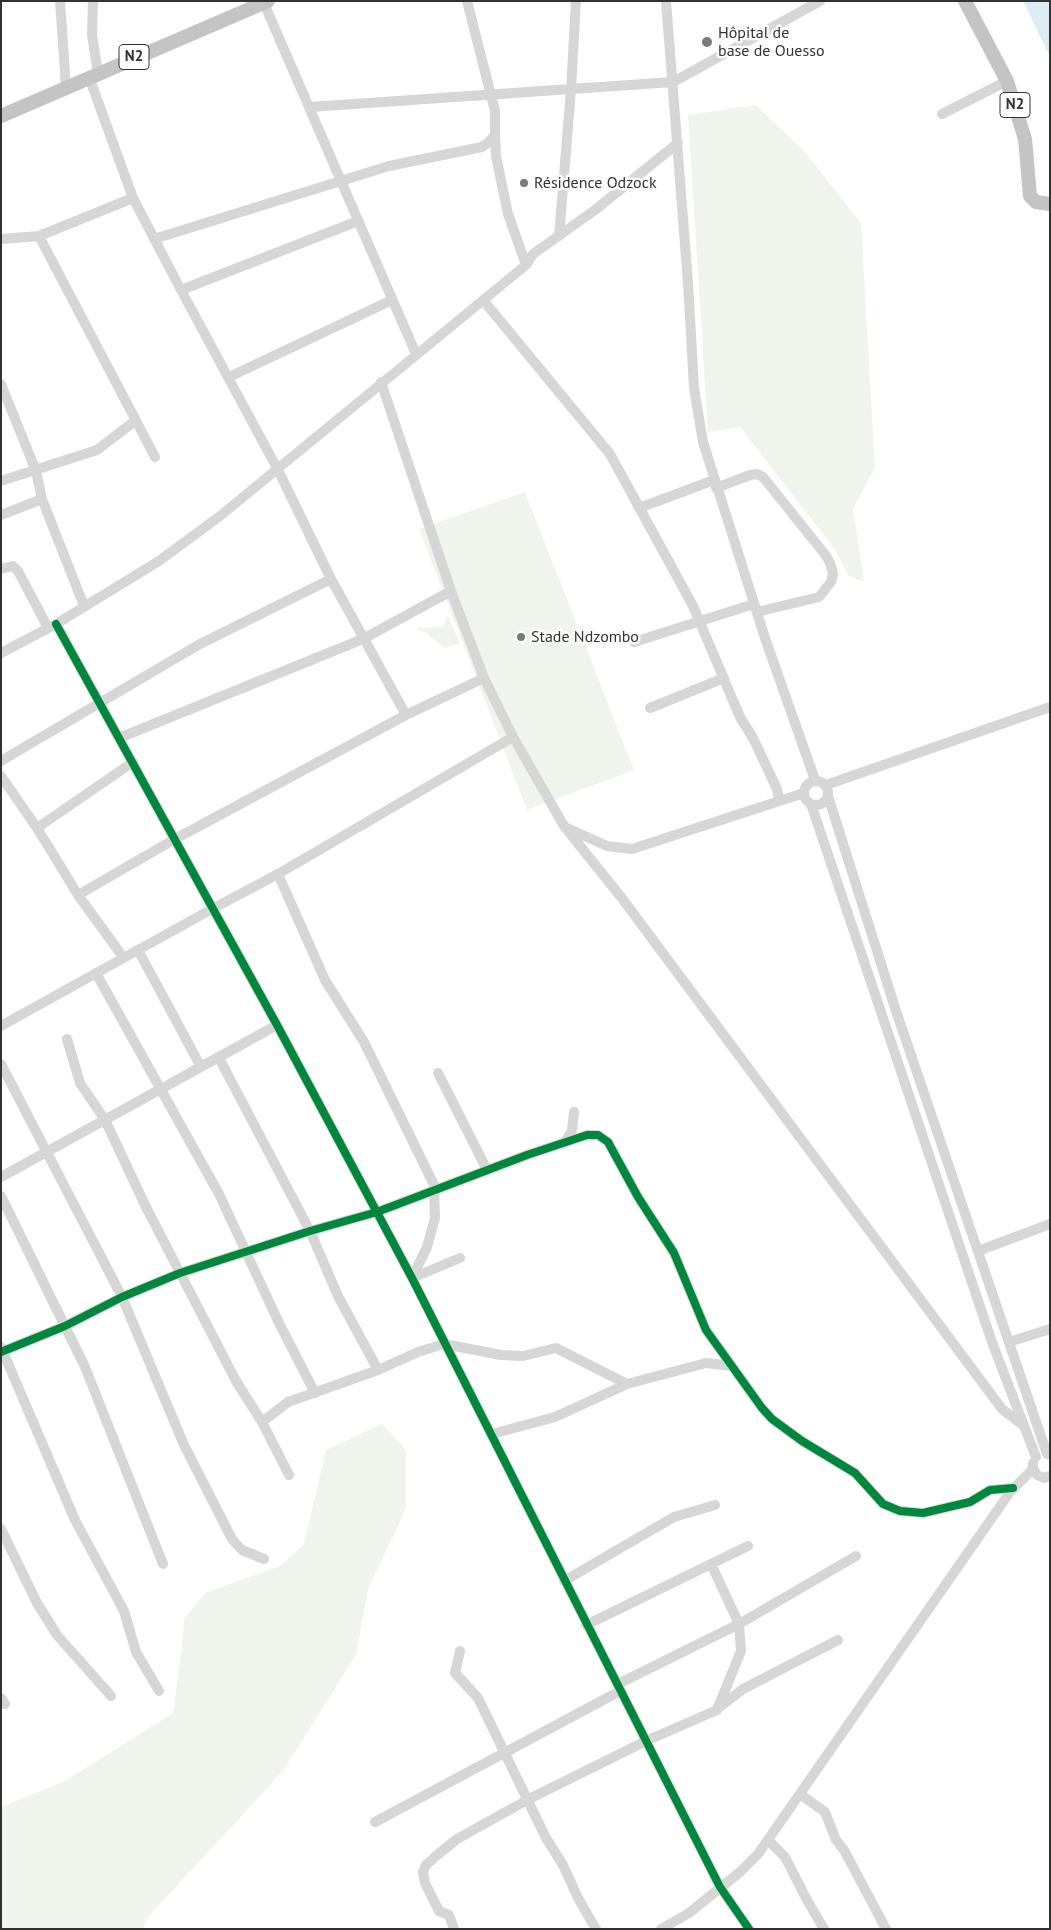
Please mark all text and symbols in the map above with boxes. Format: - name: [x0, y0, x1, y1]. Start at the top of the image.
- place label: Hôpital de base de Ouesso: [718, 23, 824, 61]
- marker: Hôpital de base de Ouesso: [700, 35, 714, 49]
- road number: N2: [119, 44, 149, 70]
- road number: N2: [1000, 92, 1030, 118]
- place label: Résidence Odzock: [534, 173, 657, 193]
- marker: Résidence Odzock: [518, 177, 530, 189]
- place label: Stade Ndzombo: [531, 627, 639, 647]
- marker: Stade Ndzombo: [515, 631, 527, 643]

